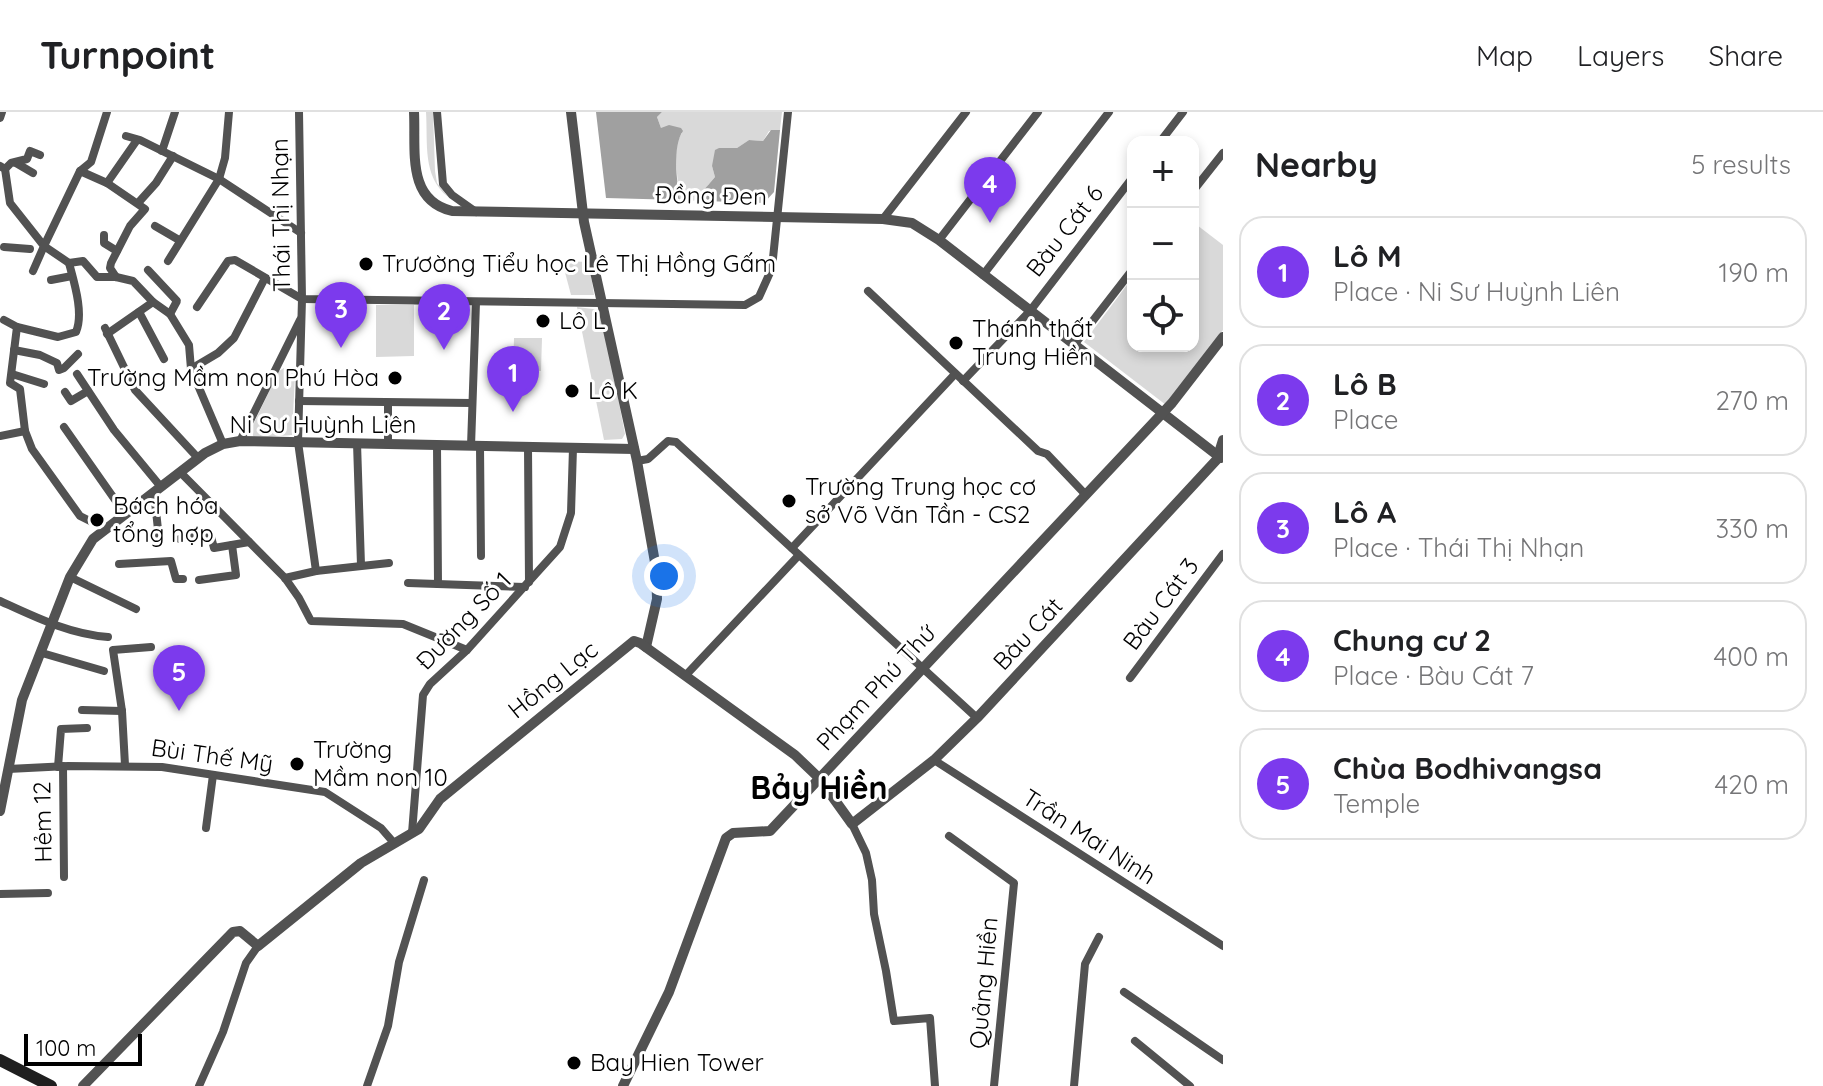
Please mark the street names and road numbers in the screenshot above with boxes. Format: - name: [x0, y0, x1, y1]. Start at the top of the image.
- street label: Thái Thị Nhạn: [264, 138, 296, 292]
- street label: Đồng Đen: [655, 179, 767, 211]
- street label: Bàu Cát 6: [1019, 179, 1109, 282]
- street label: Ni Sư Huỳnh Liên: [230, 409, 416, 439]
- street label: Bàu Cát 3: [1116, 551, 1205, 655]
- street label: Đường Số 1: [409, 565, 517, 675]
- street label: Bàu Cát: [986, 591, 1068, 676]
- street label: Phạm Phú Thứ: [809, 617, 942, 756]
- street label: Hồng Lạc: [501, 634, 603, 725]
- street label: Bùi Thế Mỹ: [149, 732, 275, 778]
- street label: Hẻm 12: [26, 781, 58, 863]
- street label: Trần Mai Ninh: [1017, 782, 1162, 890]
- street label: Quảng Hiền: [962, 916, 1004, 1050]

